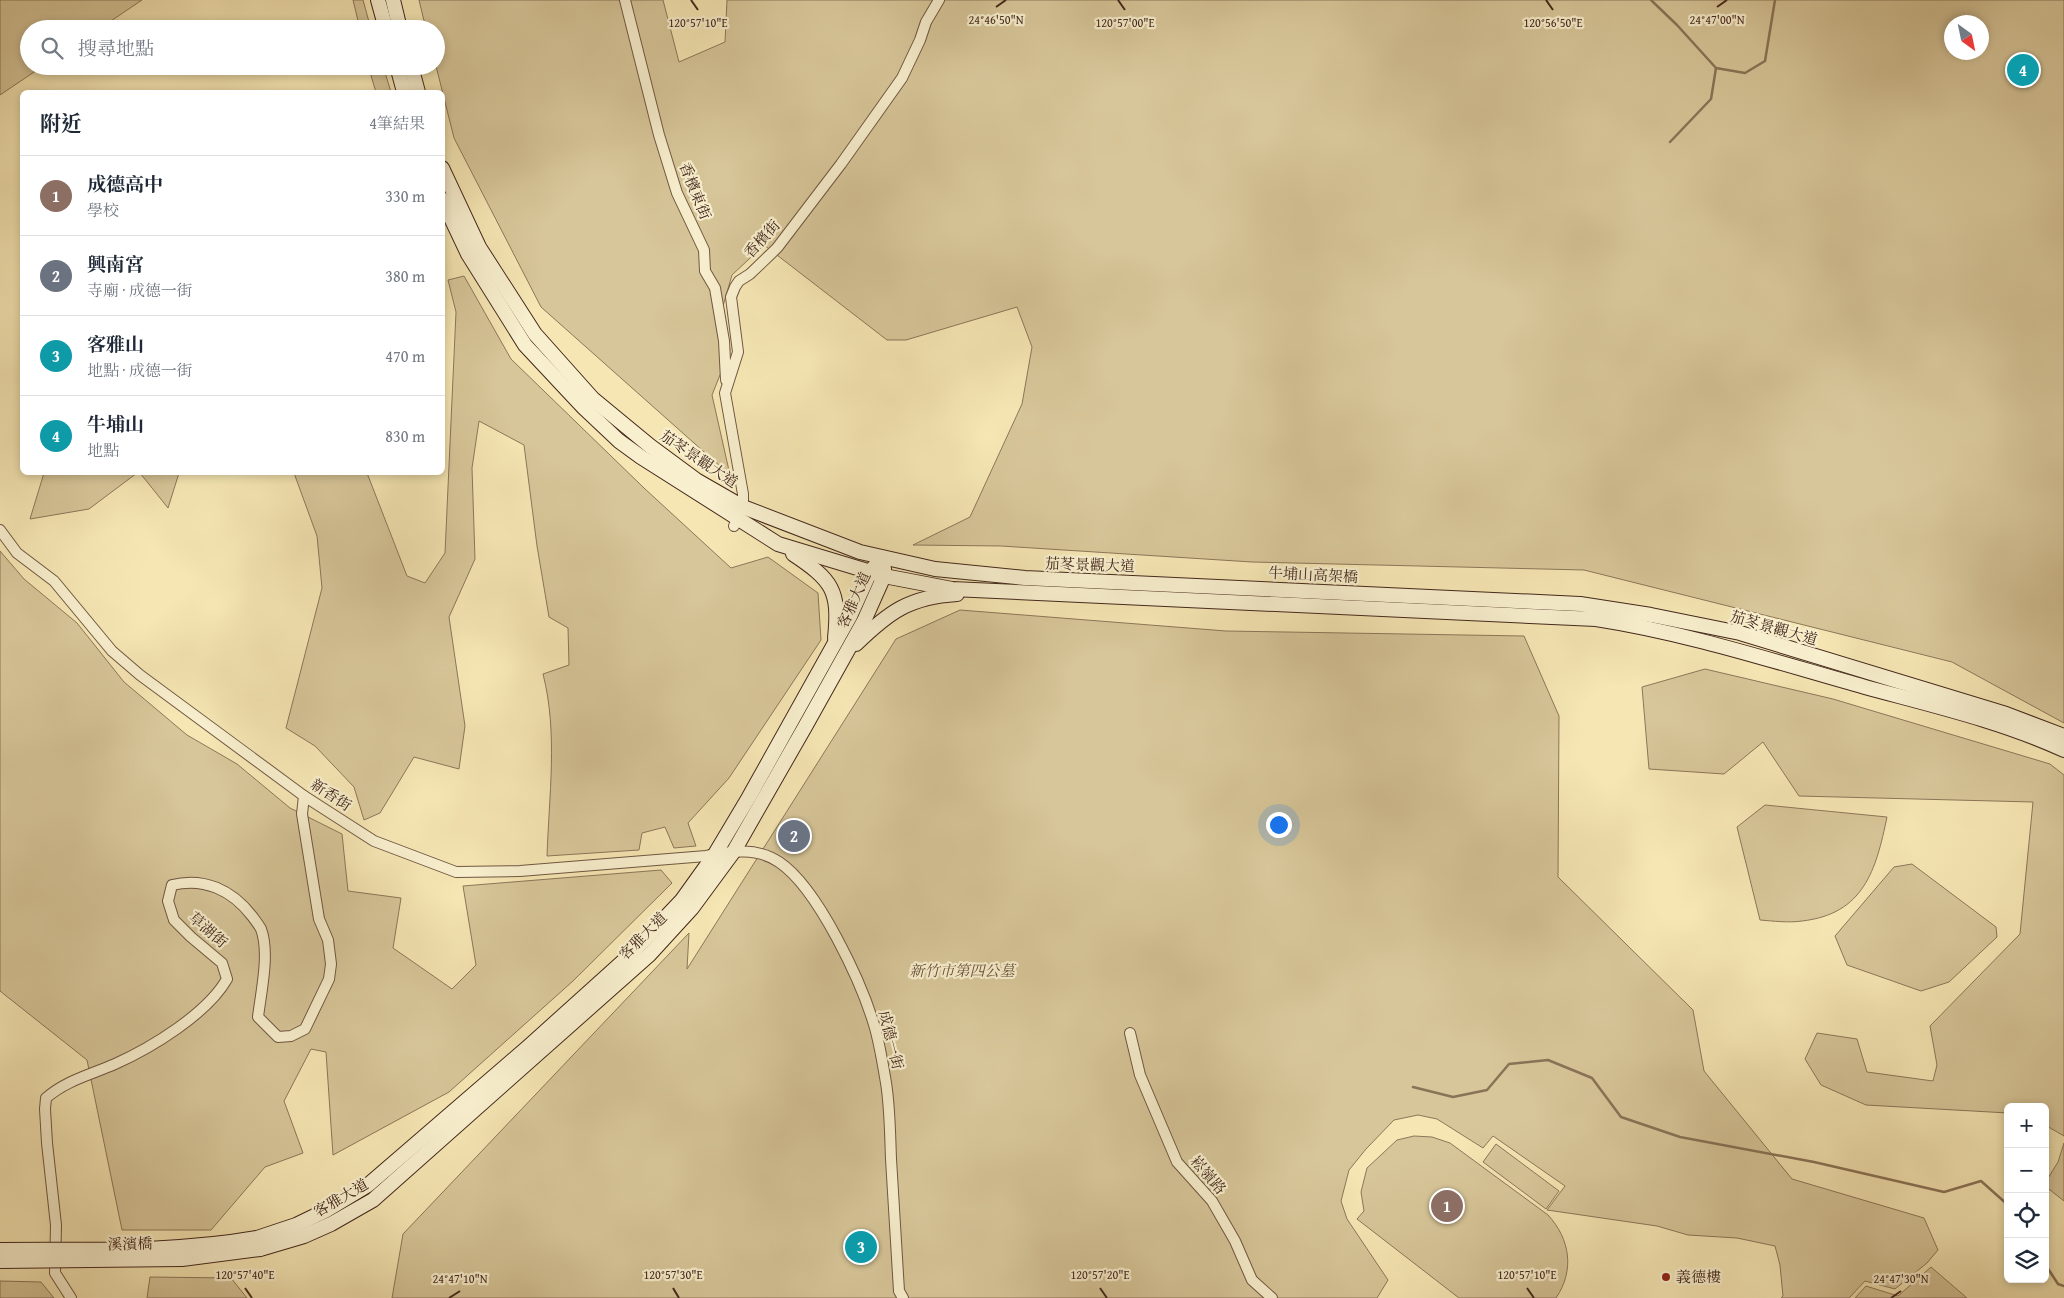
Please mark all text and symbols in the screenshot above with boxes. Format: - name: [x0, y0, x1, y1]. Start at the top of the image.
- text: 24°46'50"N: [968, 11, 1024, 28]
- text: 24°47'00"N: [1689, 11, 1745, 28]
- text: 120°57'10"E: [668, 14, 728, 31]
- text: 120°57'00"E: [1095, 14, 1155, 31]
- text: 120°56'50"E: [1523, 14, 1583, 31]
- north arrow: [1944, 15, 1989, 60]
- search box: [20, 20, 445, 75]
- icon: search: [38, 34, 66, 62]
- text: 搜尋地點: [78, 34, 154, 62]
- pin: 4: [2007, 51, 2039, 89]
- text: 附近: [40, 108, 82, 139]
- text: 4筆結果: [369, 111, 425, 135]
- street label: 香檳東街: [674, 159, 716, 223]
- text: 成德高中: [87, 170, 163, 198]
- text: 1: [52, 184, 60, 208]
- text: 330 m: [385, 184, 425, 208]
- text: 學校: [87, 198, 119, 222]
- street label: 香檳街: [739, 215, 784, 262]
- text: 興南宮: [87, 250, 144, 278]
- text: 2: [52, 264, 60, 288]
- text: 380 m: [385, 264, 425, 288]
- text: 寺廟 · 成德一街: [87, 278, 193, 302]
- text: 客雅山: [87, 330, 144, 358]
- text: 3: [52, 344, 60, 368]
- text: 470 m: [385, 344, 425, 368]
- text: 地點 · 成德一街: [87, 358, 193, 382]
- text: 牛埔山: [87, 410, 144, 438]
- text: 4: [52, 424, 60, 448]
- text: 830 m: [385, 424, 425, 448]
- street label: 茄苳景觀大道: [656, 425, 742, 492]
- text: 地點: [87, 438, 119, 462]
- street label: 茄苳景觀大道: [1045, 552, 1135, 577]
- street label: 牛埔山高架橋: [1268, 562, 1359, 587]
- street label: 客雅大道: [832, 568, 875, 631]
- street label: 茄苳景觀大道: [1728, 605, 1820, 650]
- street label: 新香街: [307, 774, 356, 816]
- your location: [1266, 812, 1292, 838]
- pin: 2: [778, 817, 810, 855]
- street label: 草湖街: [184, 907, 232, 952]
- street label: 客雅大道: [614, 907, 671, 964]
- park label: 新竹市第四公墓: [909, 960, 1017, 981]
- street label: 成德一街: [874, 1008, 909, 1072]
- map controls: [2004, 1103, 2049, 1283]
- button: +: [2004, 1103, 2049, 1148]
- button: −: [2004, 1148, 2049, 1193]
- street label: 崧嶺路: [1186, 1151, 1231, 1199]
- street label: 客雅大道: [310, 1173, 372, 1222]
- pin: 1: [1431, 1187, 1463, 1225]
- button: locate: [2004, 1193, 2049, 1238]
- pin: 3: [845, 1228, 877, 1266]
- street label: 溪濱橋: [107, 1233, 153, 1254]
- button: layers: [2004, 1238, 2049, 1283]
- text: 120°57'40"E: [215, 1266, 275, 1283]
- text: 120°57'30"E: [643, 1266, 703, 1283]
- text: 120°57'20"E: [1070, 1266, 1130, 1283]
- text: 120°57'10"E: [1497, 1266, 1557, 1283]
- place label: 義德樓: [1676, 1266, 1721, 1287]
- text: 24°47'10"N: [432, 1270, 488, 1287]
- text: 24°47'30"N: [1873, 1270, 1929, 1287]
- marker: 義德樓: [1660, 1271, 1672, 1283]

